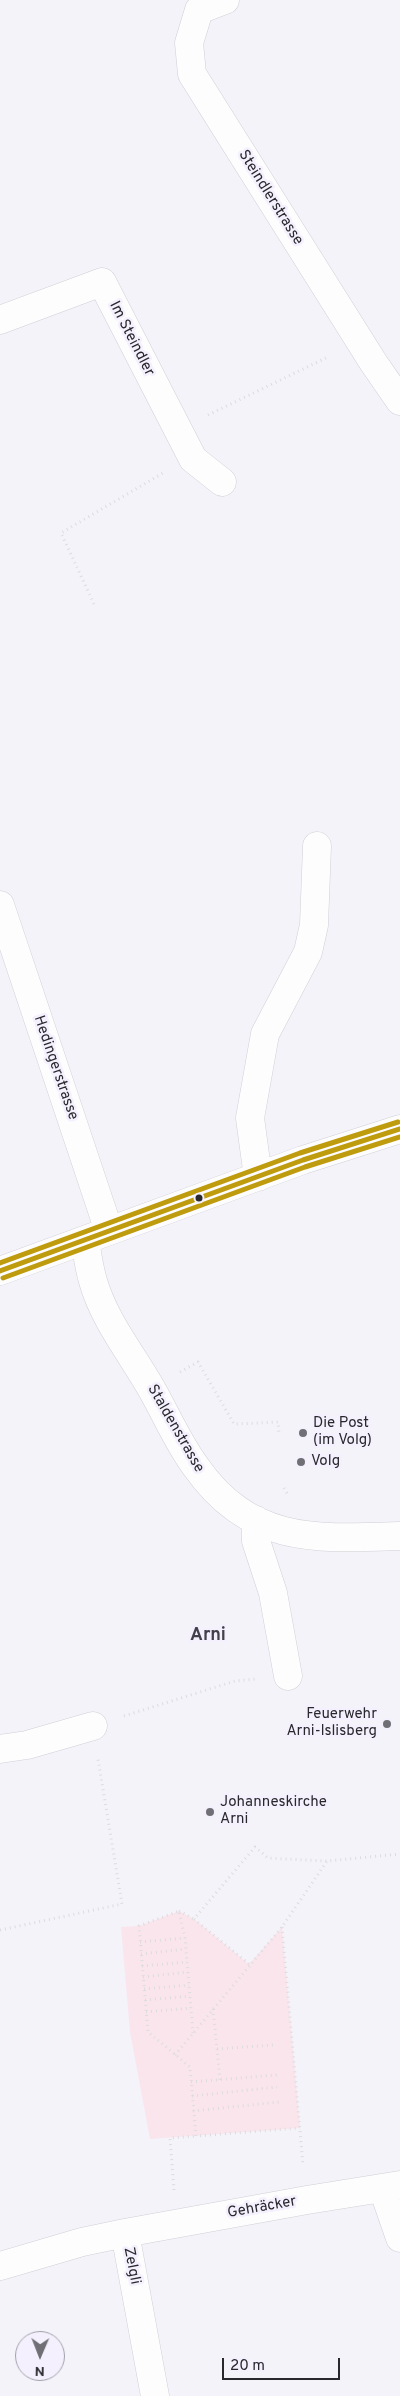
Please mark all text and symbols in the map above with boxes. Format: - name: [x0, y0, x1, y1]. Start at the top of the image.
- street label: Steindlerstrasse: [234, 147, 306, 249]
- street label: Im Steindler: [104, 298, 158, 380]
- street label: Hedingerstrasse: [29, 1013, 81, 1123]
- unlabelled marker: [194, 1193, 204, 1203]
- street label: Staldenstrasse: [143, 1382, 207, 1476]
- place label: Die Post (im Volg): [313, 1415, 372, 1450]
- marker: Die Post (im Volg): [297, 1427, 309, 1439]
- place label: Volg: [311, 1453, 340, 1471]
- marker: Volg: [295, 1456, 307, 1468]
- district label: Arni: [190, 1625, 226, 1647]
- place label: Feuerwehr Arni-Islisberg: [286, 1706, 377, 1741]
- marker: Feuerwehr Arni-Islisberg: [381, 1718, 393, 1730]
- place label: Johanneskirche Arni: [220, 1794, 327, 1829]
- marker: Johanneskirche Arni: [204, 1806, 216, 1818]
- street label: Gehräcker: [226, 2193, 298, 2223]
- street label: Zelgli: [119, 2246, 143, 2286]
- north arrow: [15, 2331, 65, 2381]
- scale bar: [225, 2348, 342, 2380]
- text: 20 m: [230, 2357, 265, 2376]
- text: N: [35, 2362, 45, 2379]

